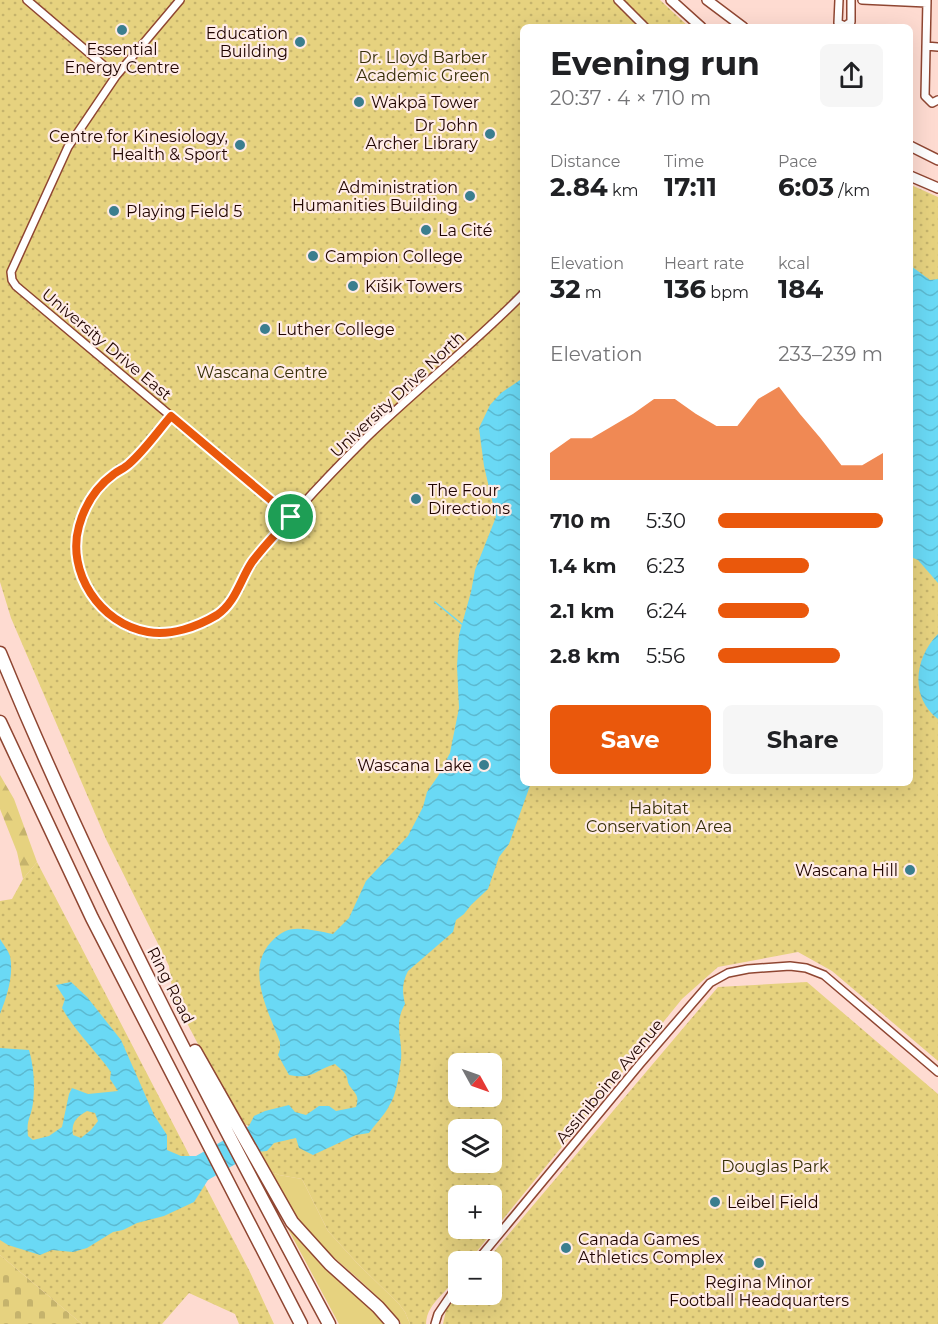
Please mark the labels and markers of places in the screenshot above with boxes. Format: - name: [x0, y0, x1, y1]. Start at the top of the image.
- marker: Essential Energy Centre: [115, 23, 129, 37]
- place label: Education Building: [206, 24, 288, 61]
- marker: Education Building: [293, 35, 307, 49]
- place label: Essential Energy Centre: [65, 40, 179, 77]
- place label: Wakpā Tower: [371, 93, 479, 112]
- marker: Wakpā Tower: [352, 95, 366, 109]
- place label: Dr John Archer Library: [366, 116, 478, 153]
- place label: Centre for Kinesiology, Health & Sport: [49, 127, 229, 164]
- marker: Dr John Archer Library: [483, 127, 497, 141]
- marker: Centre for Kinesiology, Health & Sport: [233, 138, 247, 152]
- place label: Administration Humanities Building: [292, 178, 458, 215]
- marker: Administration Humanities Building: [463, 189, 477, 203]
- place label: Playing Field 5: [126, 202, 242, 221]
- marker: Playing Field 5: [107, 204, 121, 218]
- place label: La Cité: [438, 221, 492, 240]
- marker: La Cité: [419, 223, 433, 237]
- place label: Campion College: [325, 247, 463, 266]
- marker: Campion College: [306, 249, 320, 263]
- place label: Kīšik Towers: [365, 277, 463, 296]
- marker: Kīšik Towers: [346, 279, 360, 293]
- place label: Luther College: [277, 320, 395, 339]
- marker: Luther College: [258, 322, 272, 336]
- place label: The Four Directions: [428, 481, 510, 518]
- pin: [265, 491, 316, 542]
- marker: The Four Directions: [409, 492, 423, 506]
- place label: Wascana Lake: [357, 756, 472, 775]
- marker: Wascana Lake: [477, 758, 491, 772]
- place label: Wascana Hill: [795, 861, 898, 880]
- marker: Wascana Hill: [903, 863, 917, 877]
- place label: Leibel Field: [727, 1193, 819, 1212]
- marker: Leibel Field: [708, 1195, 722, 1209]
- place label: Canada Games Athletics Complex: [578, 1230, 724, 1267]
- marker: Canada Games Athletics Complex: [559, 1241, 573, 1255]
- marker: Regina Minor Football Headquarters: [752, 1256, 766, 1270]
- place label: Regina Minor Football Headquarters: [669, 1273, 849, 1310]

